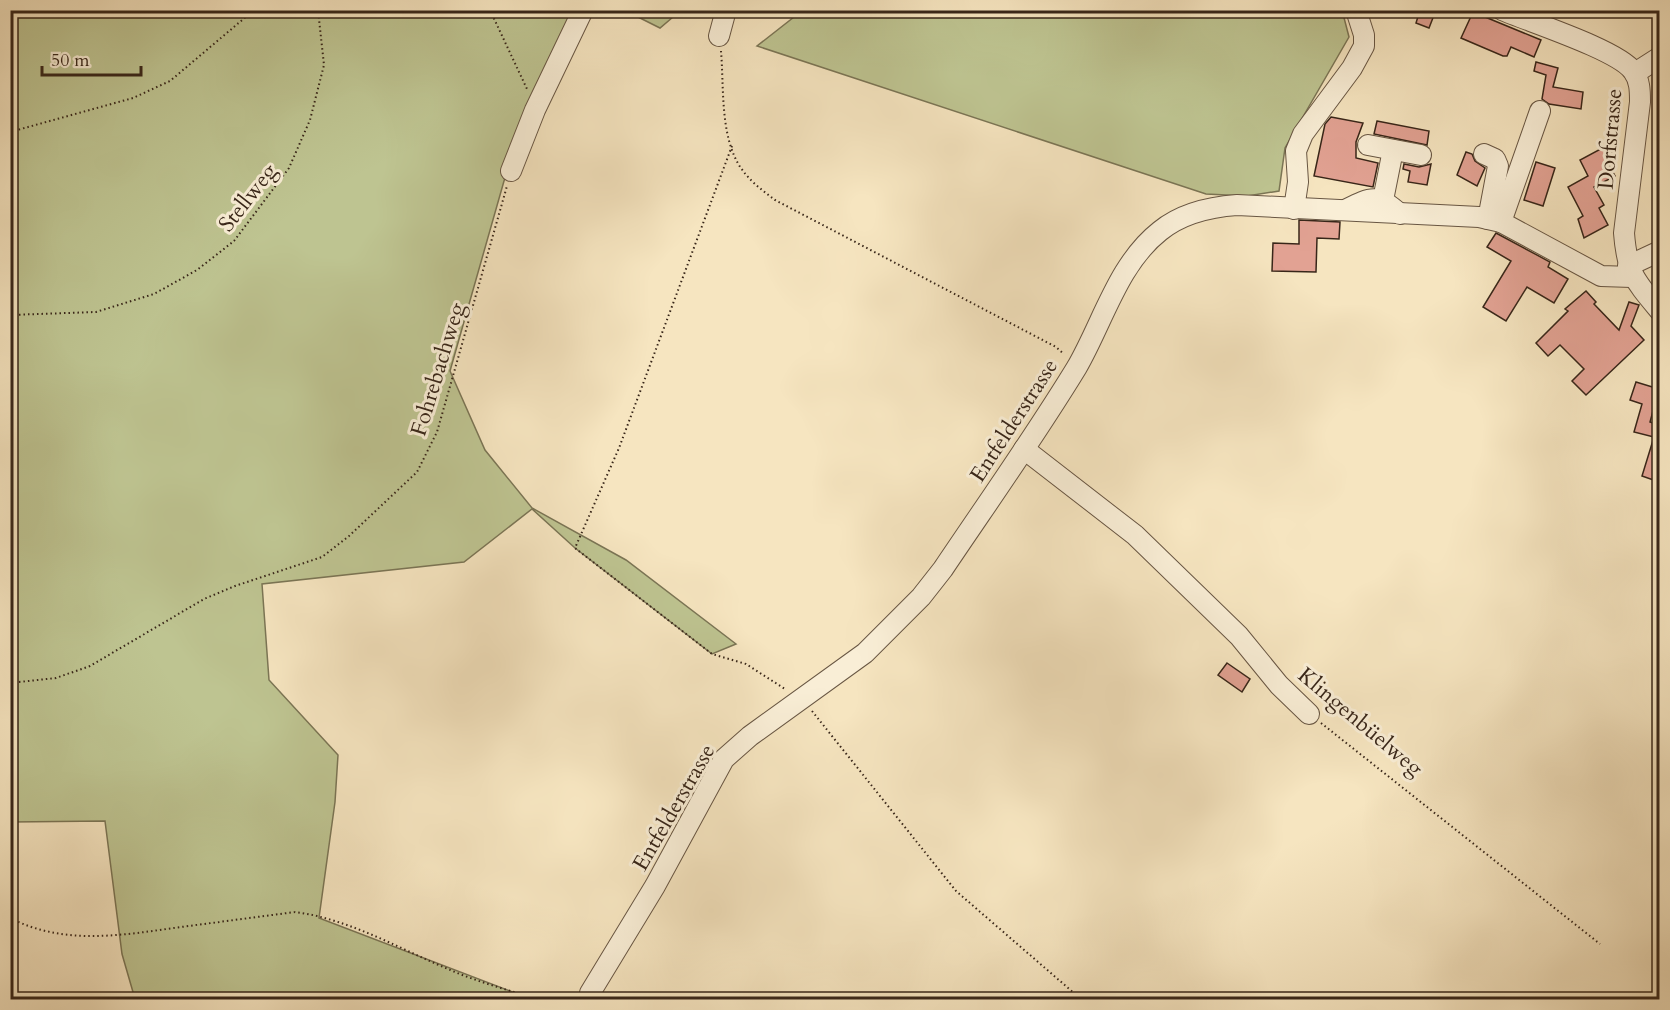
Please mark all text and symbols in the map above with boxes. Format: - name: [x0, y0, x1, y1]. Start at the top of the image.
- scale bar: [42, 39, 141, 77]
- text: 50 m: [51, 48, 90, 73]
- street label: Dorfstrasse: [1591, 87, 1629, 191]
- street label: Stellweg: [212, 157, 284, 238]
- street label: Fohrebachweg: [403, 298, 473, 440]
- street label: Entfelderstrasse: [963, 353, 1065, 488]
- street label: Klingenbüelweg: [1291, 660, 1430, 783]
- street label: Entfelderstrasse: [625, 739, 722, 876]

